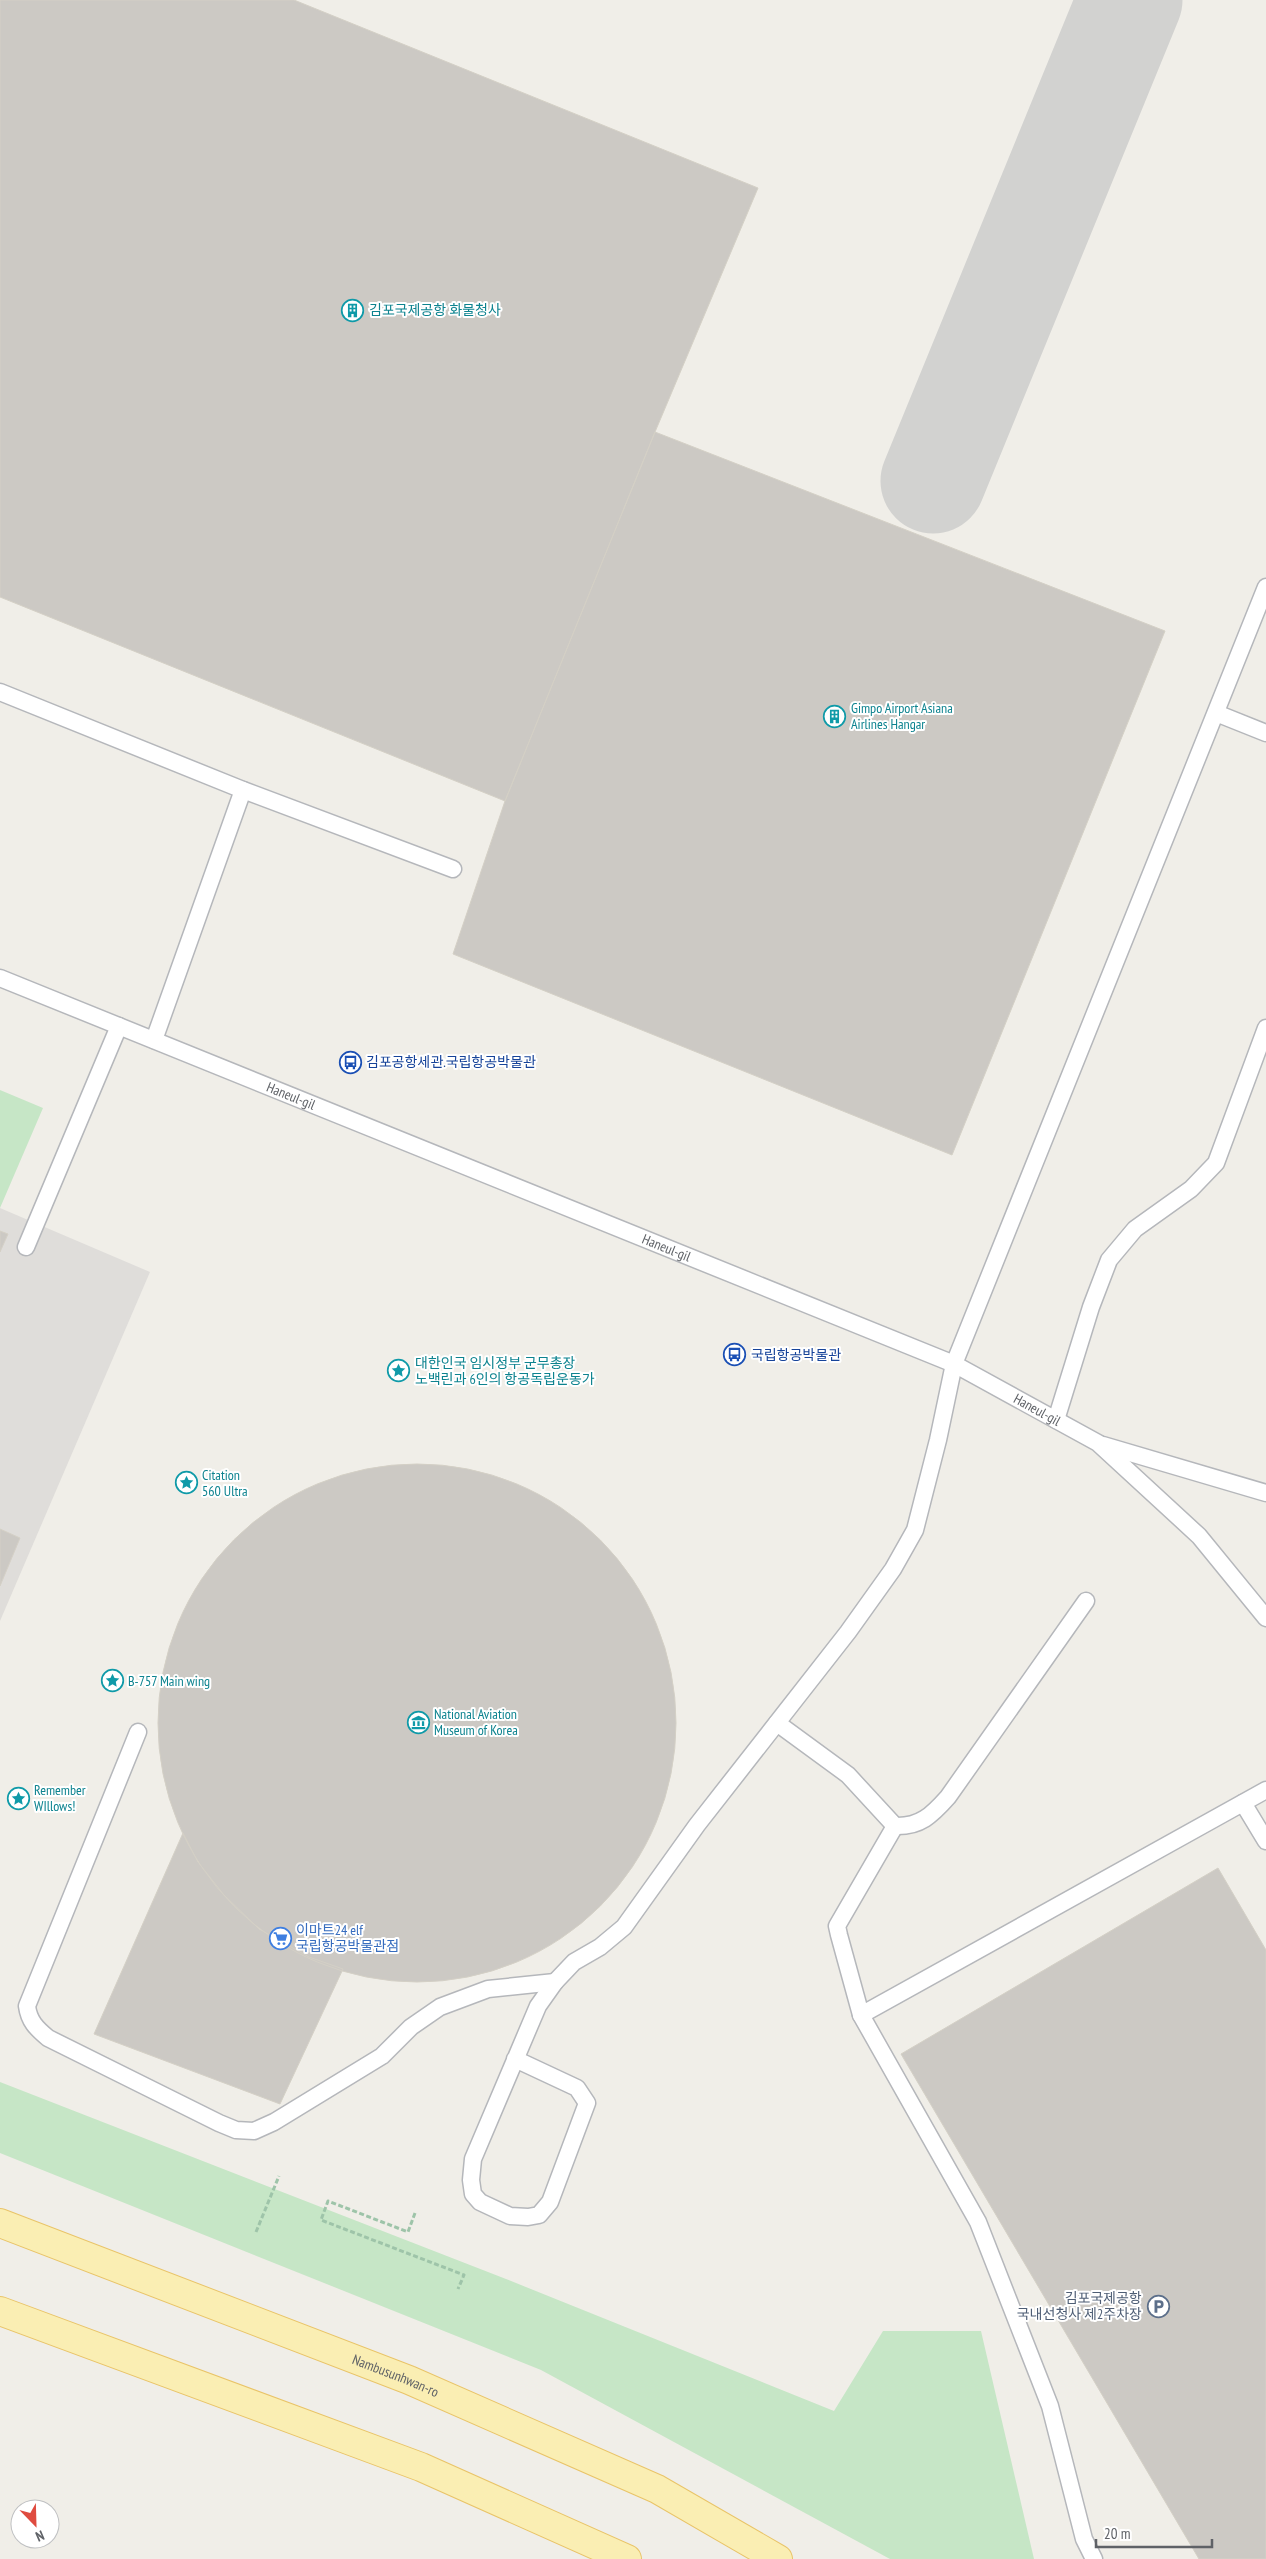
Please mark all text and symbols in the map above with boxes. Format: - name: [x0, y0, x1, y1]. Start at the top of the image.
- building icon: 김포국제공항 화물청사: [341, 298, 365, 322]
- place label: 김포국제공항 화물청사: [369, 301, 501, 319]
- place label: Gimpo Airport Asiana Airlines Hangar: [851, 699, 953, 733]
- building icon: Gimpo Airport Asiana Airlines Hangar: [823, 704, 847, 728]
- bus stop icon: 김포공항세관.국립항공박물관: [338, 1050, 362, 1074]
- place label: 김포공항세관.국립항공박물관: [366, 1053, 536, 1071]
- street label: Haneul-gil: [264, 1078, 319, 1114]
- street label: Haneul-gil: [640, 1230, 694, 1266]
- bus stop icon: 국립항공박물관: [723, 1343, 747, 1367]
- place label: 국립항공박물관: [751, 1346, 841, 1364]
- place label: 대한인국 임시정부 군무총장 노백린과 6인의 항공독립운동가: [415, 1354, 595, 1388]
- place icon: 대한인국 임시정부 군무총장 노백린과 6인의 항공독립운동가: [387, 1359, 411, 1383]
- street label: Haneul-gil: [1011, 1390, 1064, 1430]
- place label: Citation 560 Ultra: [202, 1466, 248, 1500]
- place icon: Citation 560 Ultra: [174, 1471, 198, 1495]
- place icon: B-757 Main wing: [100, 1669, 124, 1693]
- place label: B-757 Main wing: [128, 1672, 210, 1690]
- place label: National Aviation Museum of Korea: [434, 1705, 518, 1739]
- museum icon: National Aviation Museum of Korea: [406, 1710, 430, 1734]
- place label: Remember WIllows!: [34, 1781, 86, 1815]
- place icon: Remember WIllows!: [6, 1786, 30, 1810]
- place label: 이마트24 elf 국립항공박물관점: [296, 1921, 399, 1955]
- supermarket icon: 이마트24 elf 국립항공박물관점: [268, 1926, 292, 1950]
- place label: 김포국제공항 국내선청사 제2주차장: [1017, 2289, 1142, 2323]
- parking icon: 김포국제공항 국내선청사 제2주차장: [1146, 2294, 1170, 2318]
- street label: Nambusunhwan-ro: [350, 2350, 442, 2401]
- north arrow: [10, 2499, 60, 2549]
- scale bar: [1096, 2516, 1212, 2548]
- text: 20 m: [1104, 2524, 1130, 2543]
- text: N: [33, 2526, 47, 2546]

